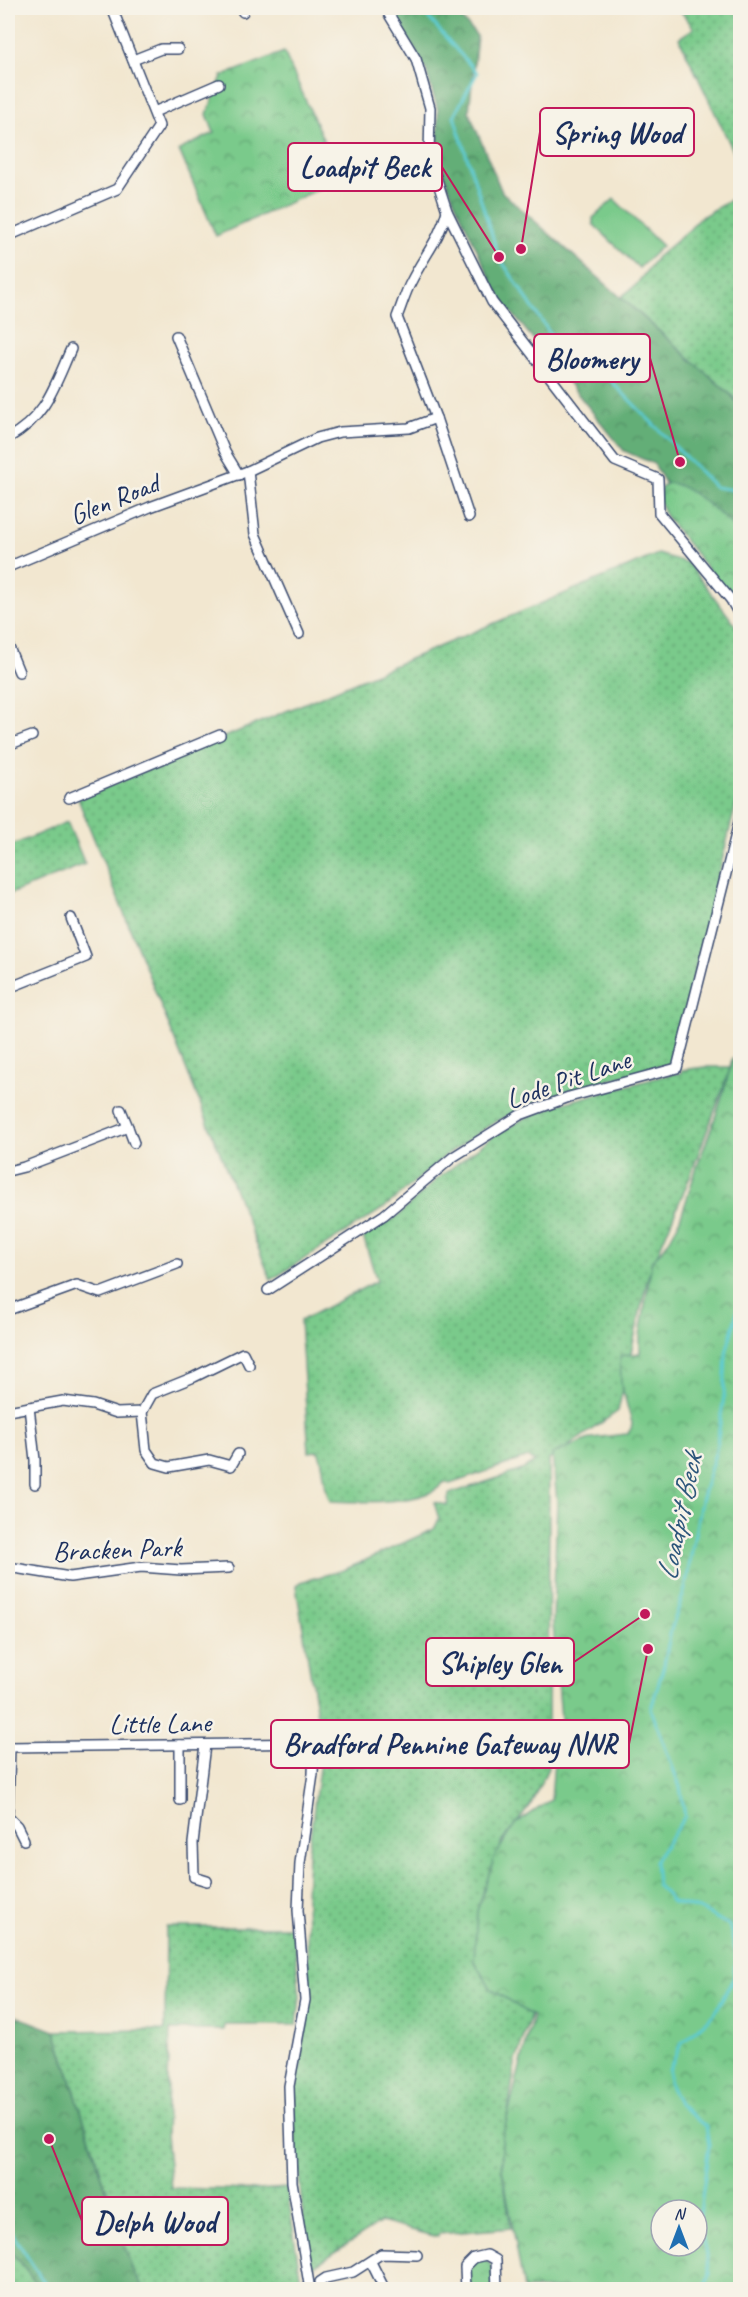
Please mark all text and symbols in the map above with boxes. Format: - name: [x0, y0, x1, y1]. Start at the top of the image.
- callout: Spring Wood: [540, 108, 694, 156]
- text: Spring Wood: [552, 114, 687, 152]
- callout: Loadpit Beck: [288, 143, 442, 191]
- text: Loadpit Beck: [300, 148, 433, 186]
- callout: Bloomery: [534, 334, 650, 382]
- text: Bloomery: [546, 340, 641, 378]
- street label: Glen Road: [64, 464, 168, 533]
- street label: Lode Pit Lane: [501, 1041, 636, 1117]
- water label: Loadpit Beck: [647, 1445, 712, 1584]
- street label: Bracken Park: [52, 1529, 184, 1569]
- callout: Shipley Glen: [426, 1638, 574, 1686]
- text: Shipley Glen: [438, 1644, 564, 1682]
- street label: Little Lane: [109, 1705, 213, 1741]
- callout: Bradford Pennine Gateway NNR: [271, 1720, 629, 1768]
- text: Bradford Pennine Gateway NNR: [283, 1725, 619, 1764]
- callout: Delph Wood: [82, 2197, 228, 2245]
- north arrow: [649, 2198, 709, 2258]
- text: Delph Wood: [94, 2203, 221, 2241]
- text: N: [674, 2204, 687, 2224]

